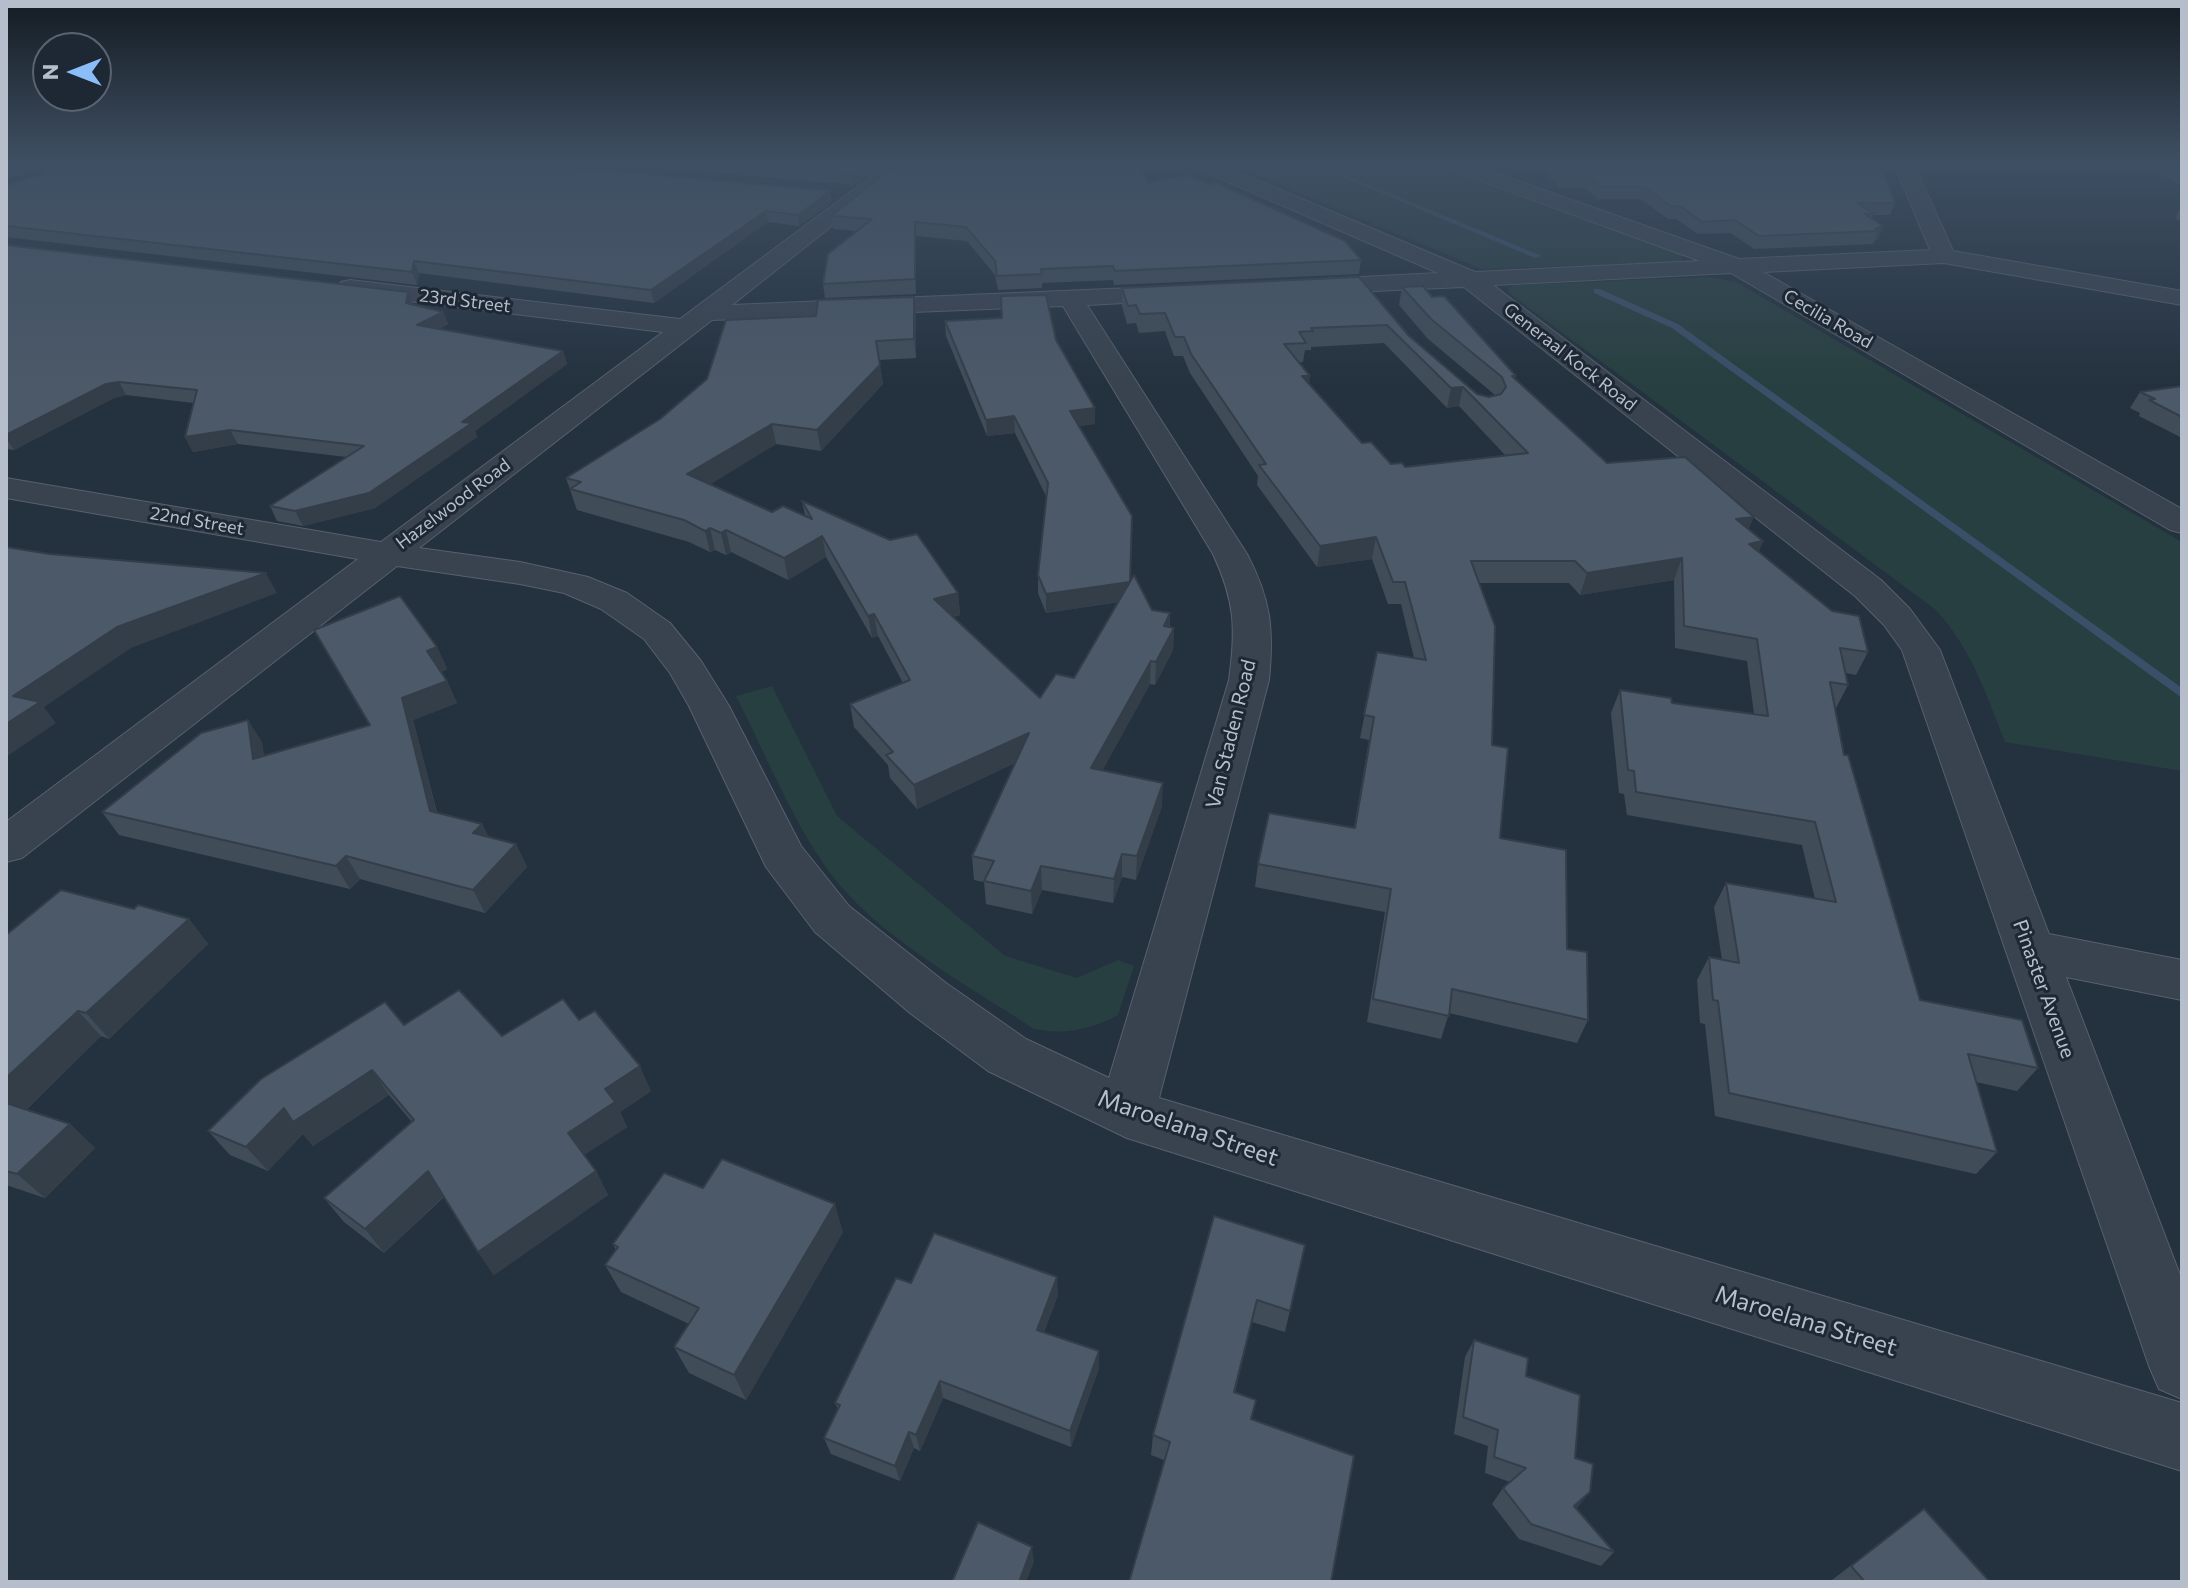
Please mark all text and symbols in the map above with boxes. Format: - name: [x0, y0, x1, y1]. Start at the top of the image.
- north arrow: [32, 32, 112, 112]
- text: N: [36, 64, 63, 80]
- street label: 23rd Street: [418, 285, 512, 317]
- street label: Cecilia Road: [1780, 285, 1876, 353]
- street label: Generaal Kock Road: [1499, 298, 1641, 416]
- street label: Hazelwood Road: [392, 454, 514, 554]
- street label: 22nd Street: [148, 502, 246, 540]
- street label: Van Staden Road: [1201, 657, 1261, 811]
- street label: Pinaster Avenue: [2008, 916, 2080, 1062]
- street label: Maroelana Street: [1094, 1084, 1282, 1172]
- street label: Maroelana Street: [1711, 1280, 1901, 1362]

